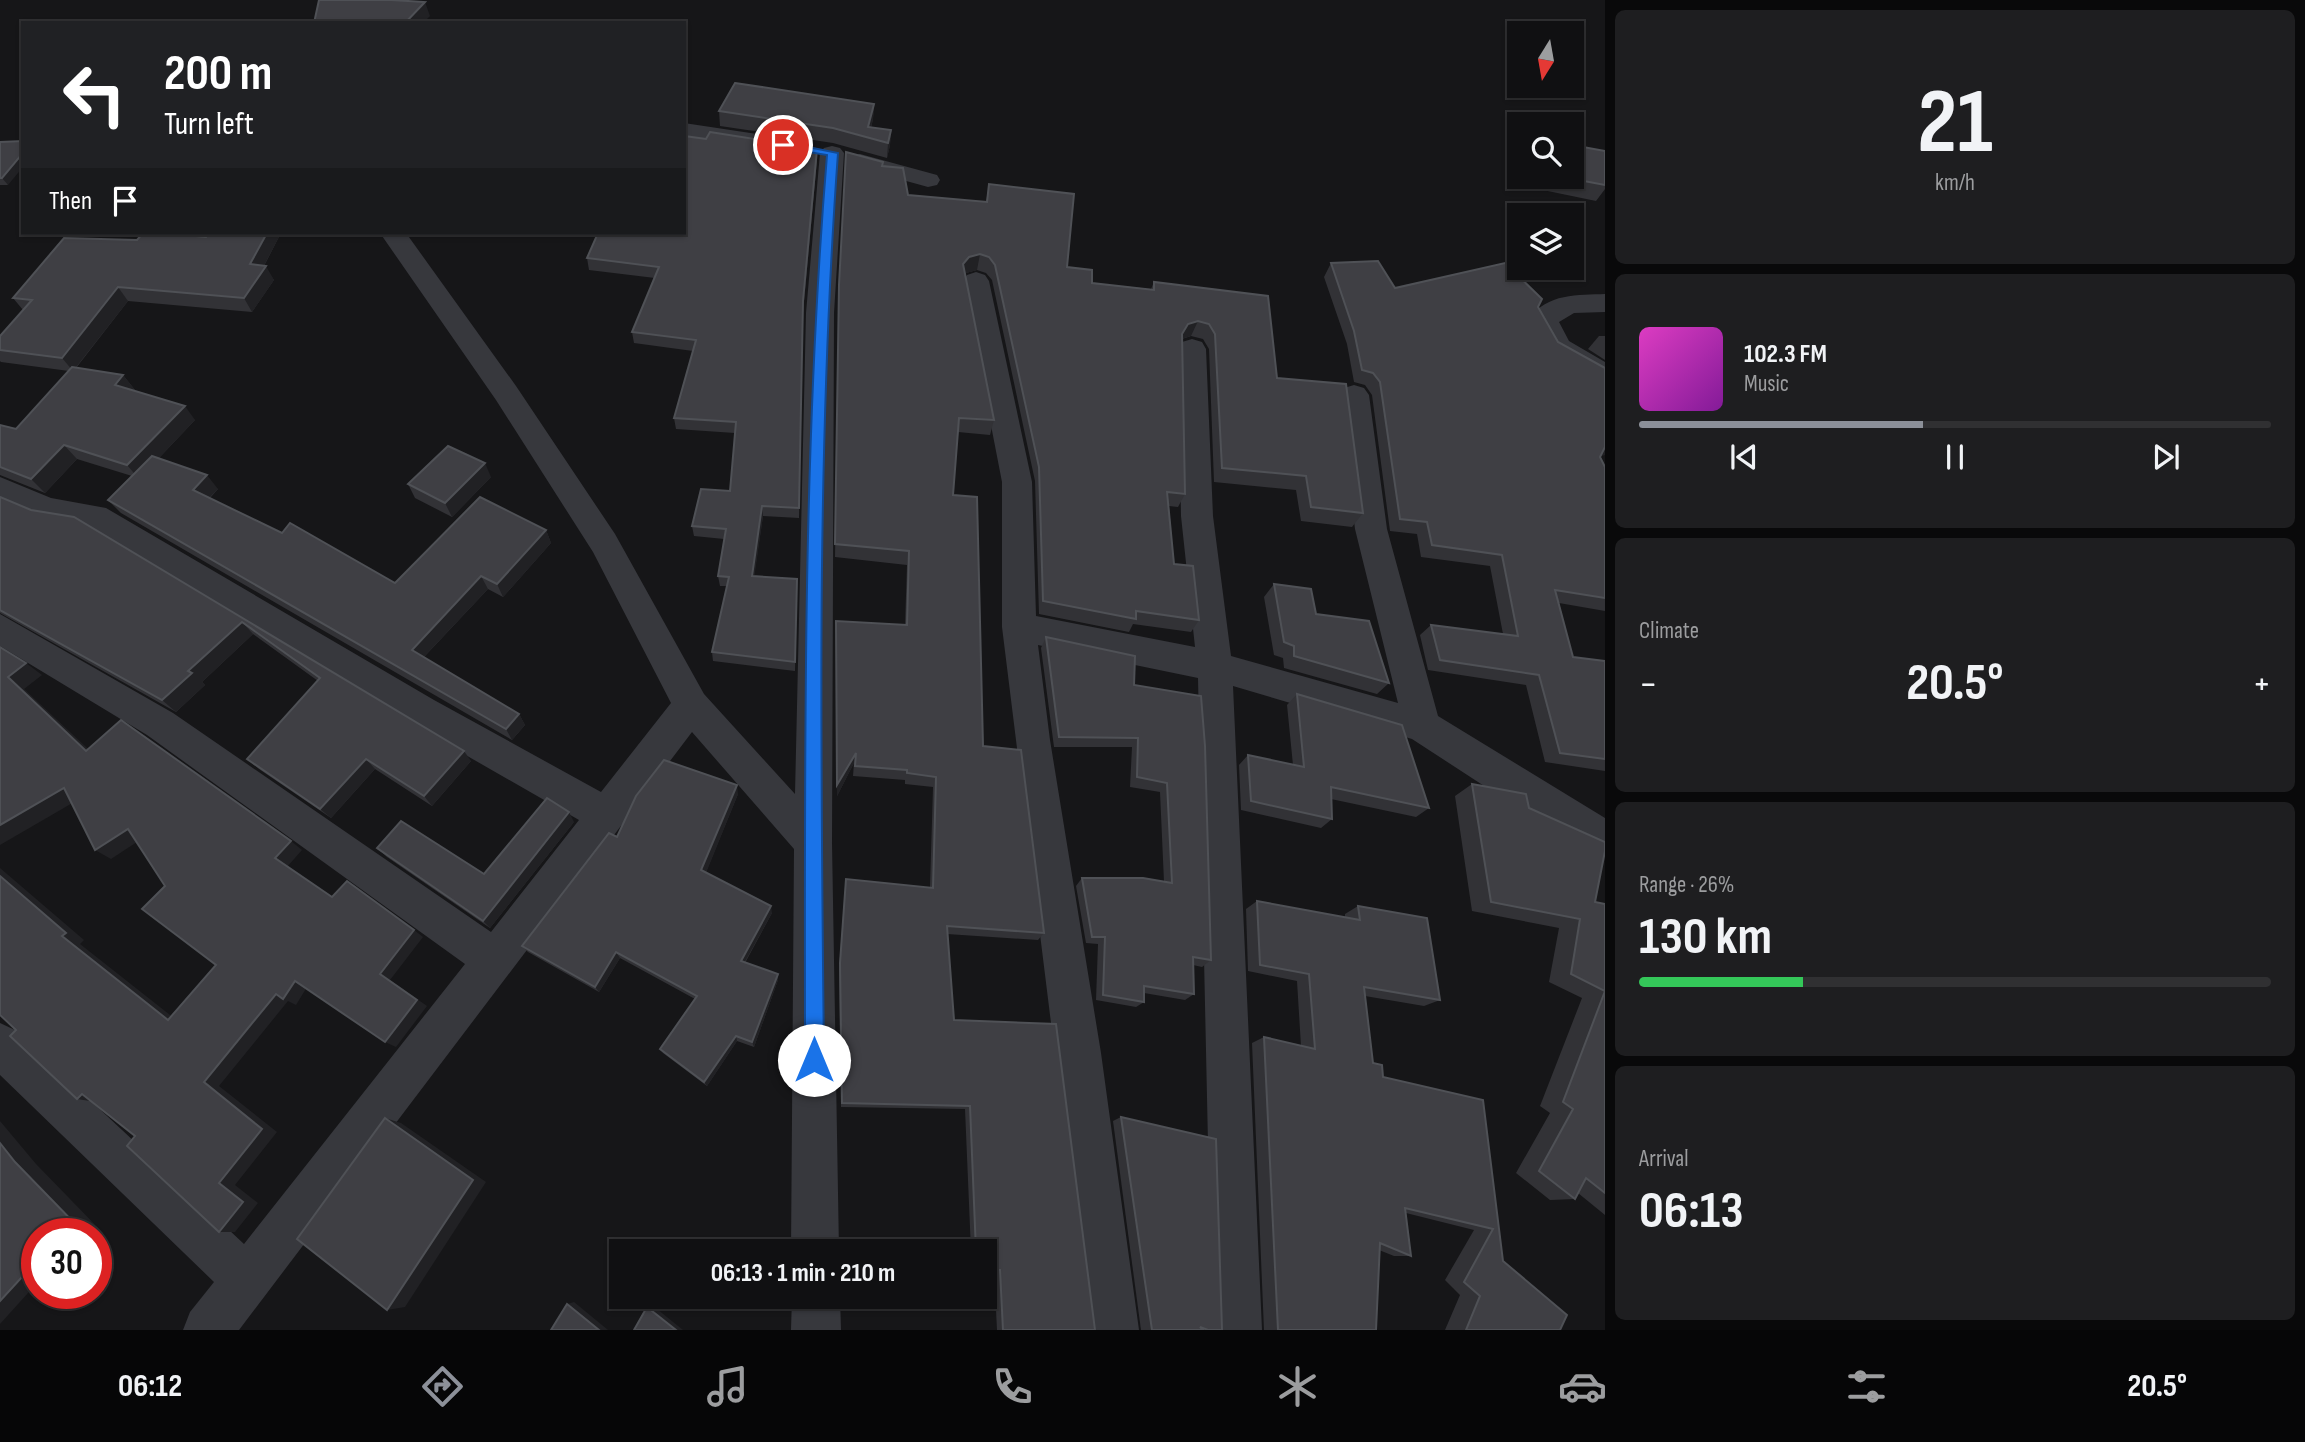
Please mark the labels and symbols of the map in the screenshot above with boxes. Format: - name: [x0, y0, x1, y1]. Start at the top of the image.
- north arrow: [1507, 21, 1584, 98]
- pin: [753, 115, 813, 175]
- position arrow: [777, 1023, 851, 1097]
- speed limit sign: 30: [21, 1218, 112, 1309]

